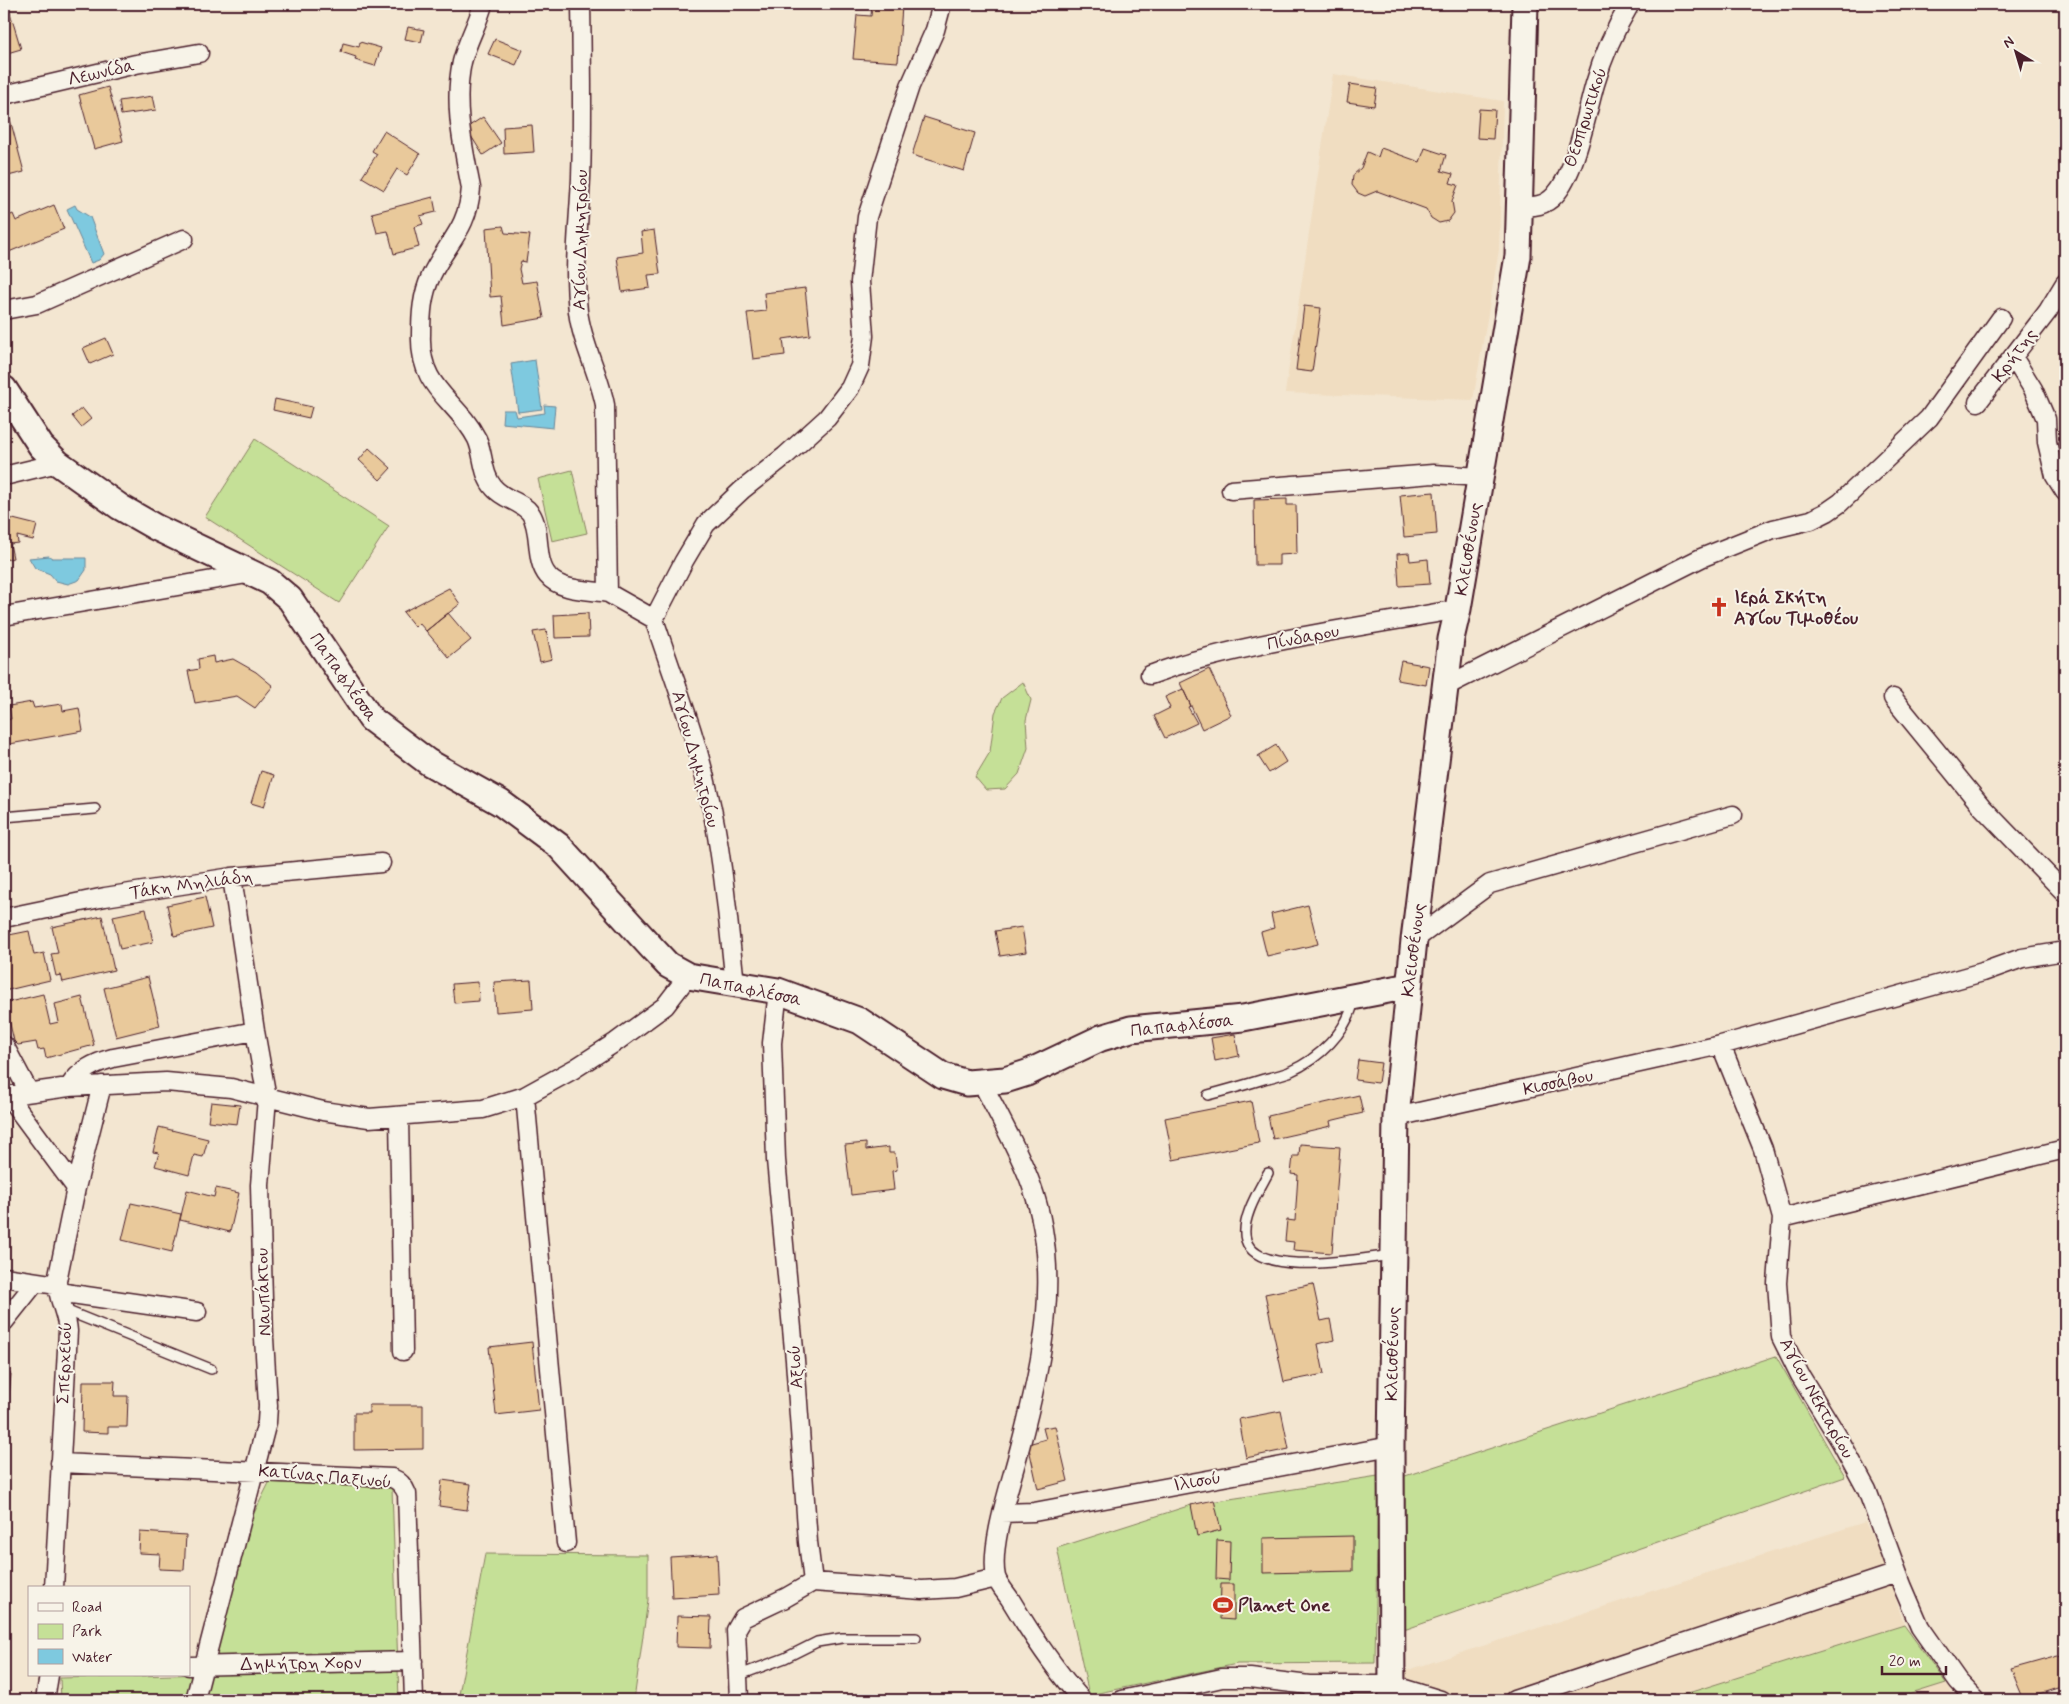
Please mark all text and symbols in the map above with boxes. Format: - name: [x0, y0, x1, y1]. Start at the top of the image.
- north arrow: [1992, 28, 2042, 78]
- text: N: [1999, 33, 2018, 53]
- street label: Λεωνίδα: [65, 54, 137, 92]
- street label: Θεσπρωτικού: [1559, 64, 1613, 170]
- street label: Αγίου Δημητρίου: [568, 169, 594, 311]
- street label: Κρήτης: [1987, 324, 2043, 387]
- street label: Κλεισθένους: [1449, 500, 1488, 598]
- place label: Ιερά Σκήτη Αγίου Τιμοθέου: [1734, 586, 1858, 631]
- church icon: Ιερά Σκήτη Αγίου Τιμοθέου: [1708, 596, 1730, 618]
- street label: Πίνδαρου: [1265, 619, 1341, 657]
- street label: Παπαφλέσσα: [304, 628, 384, 727]
- street label: Αγίου Δημητρίου: [665, 688, 725, 830]
- street label: Τάκη Μηλιάδη: [128, 864, 254, 906]
- street label: Κλεισθένους: [1395, 902, 1432, 998]
- street label: Παπαφλέσσα: [698, 966, 804, 1013]
- street label: Παπαφλέσσα: [1129, 1008, 1235, 1043]
- street label: Κισσάβου: [1521, 1064, 1595, 1102]
- street label: Ναυπάκτου: [250, 1247, 278, 1337]
- street label: Κλεισθένους: [1379, 1307, 1406, 1401]
- street label: Σπερχειού: [52, 1322, 78, 1405]
- street label: Αγίου Νεκταρίου: [1773, 1334, 1859, 1463]
- street label: Αξιού: [783, 1344, 809, 1390]
- street label: Κατίνας Παξινού: [257, 1459, 392, 1495]
- street label: Ιλισού: [1172, 1466, 1223, 1498]
- legend: [28, 1586, 190, 1676]
- sports icon: Planet One: [1212, 1594, 1234, 1616]
- place label: Planet One: [1238, 1594, 1330, 1618]
- text: Road: [72, 1598, 102, 1618]
- text: Park: [72, 1622, 102, 1642]
- scale bar: [1882, 1644, 1945, 1676]
- text: Water: [72, 1648, 112, 1668]
- street label: Δημήτρη Χορν: [240, 1651, 362, 1677]
- text: 20 m: [1889, 1652, 1921, 1672]

